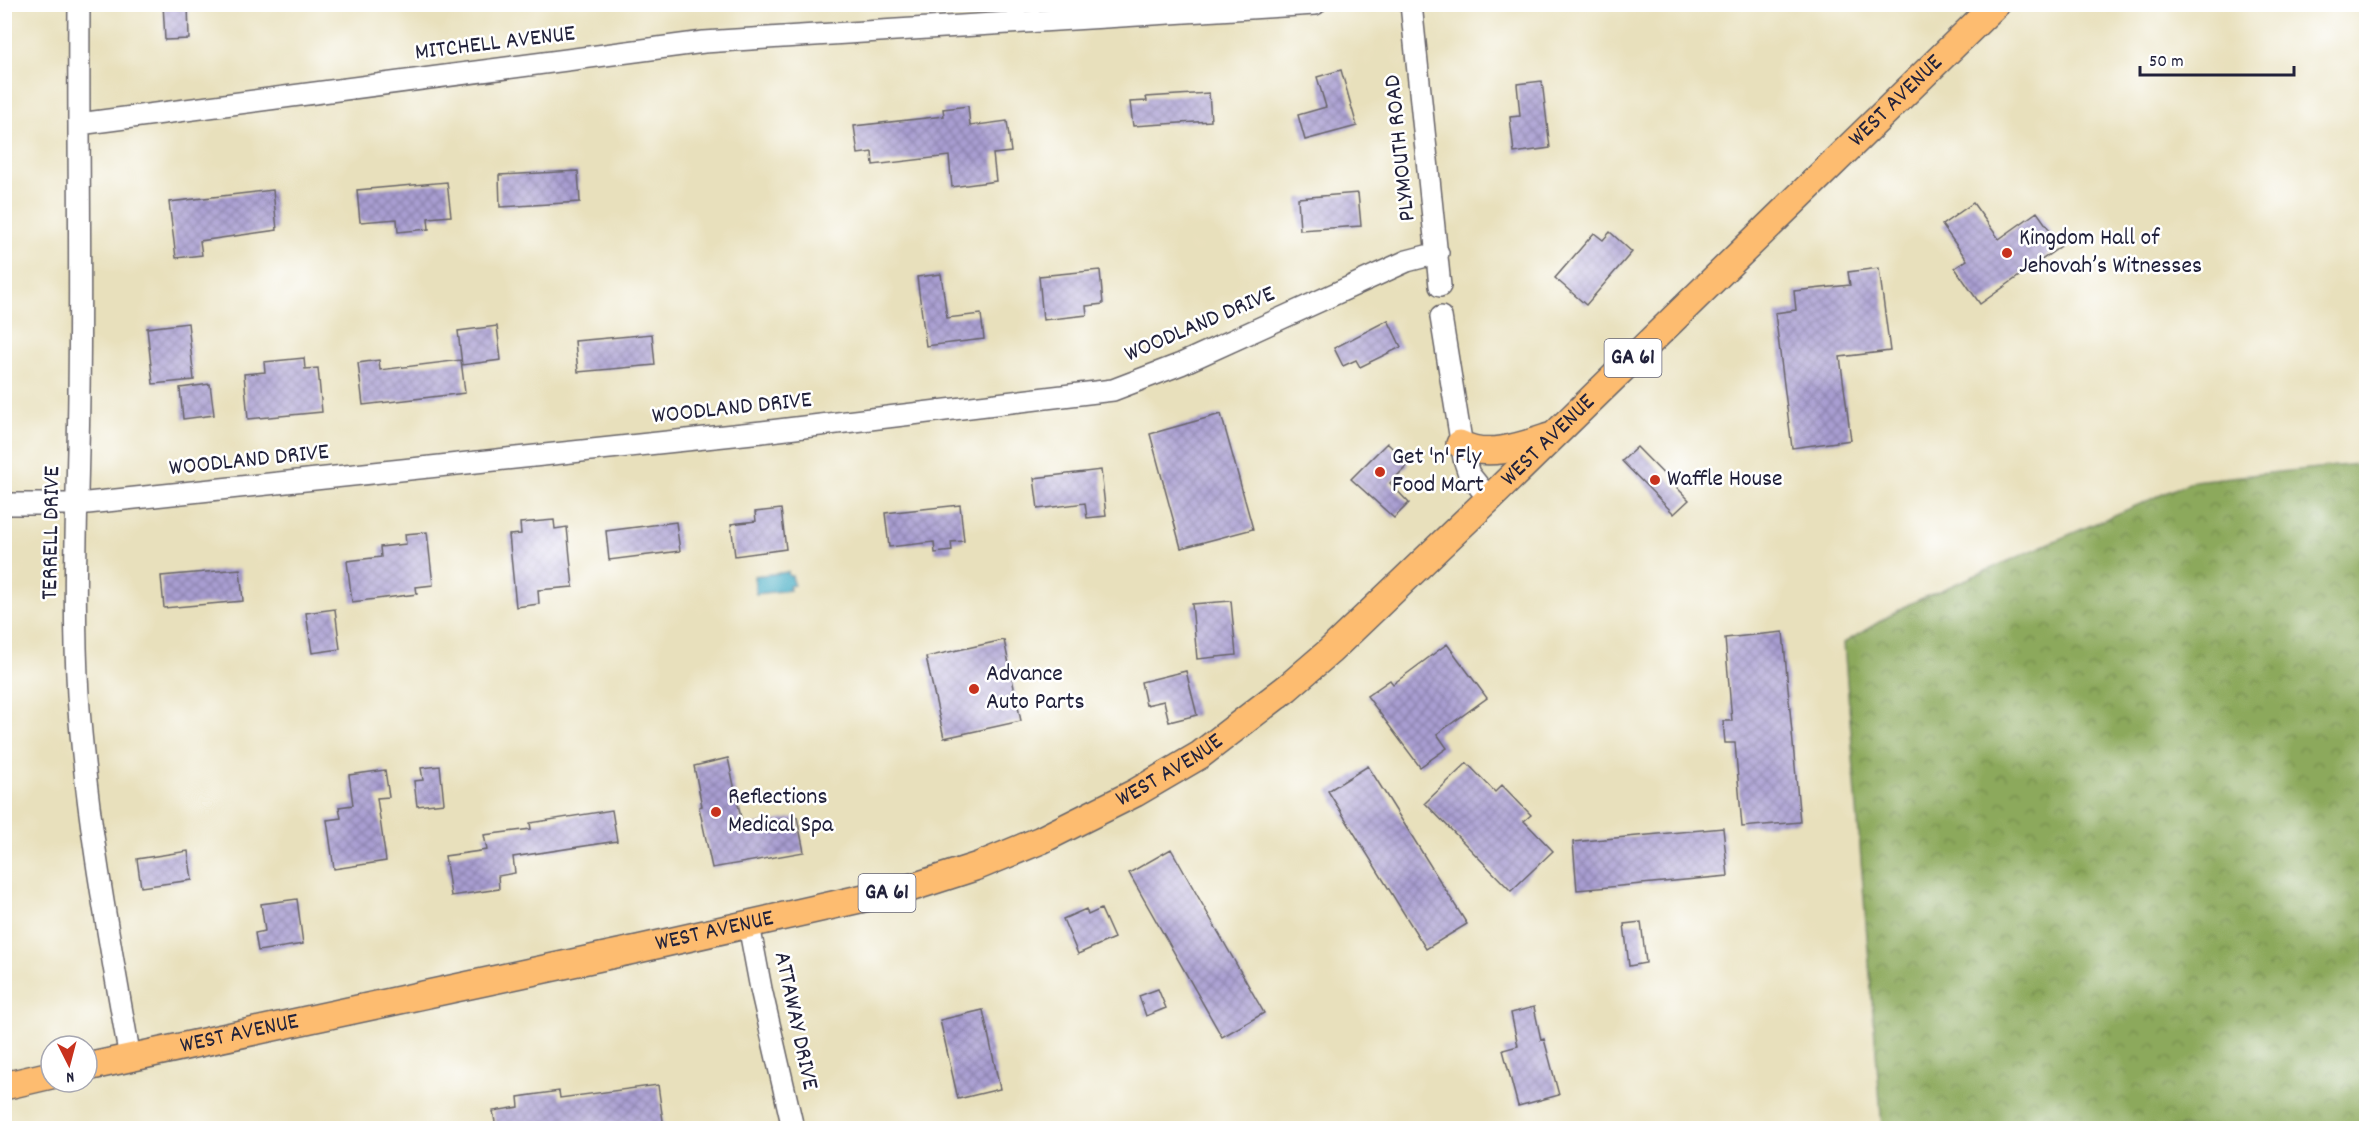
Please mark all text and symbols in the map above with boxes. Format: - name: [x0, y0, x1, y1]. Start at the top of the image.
- street label: MITCHELL AVENUE: [413, 17, 577, 71]
- scale bar: [2140, 39, 2294, 77]
- street label: WEST AVENUE: [1841, 47, 1951, 156]
- text: 50 m: [2149, 50, 2184, 75]
- street label: PLYMOUTH ROAD: [1376, 73, 1426, 223]
- place label: Kingdom Hall of Jehovah’s Witnesses: [2019, 222, 2202, 284]
- marker: Kingdom Hall of Jehovah’s Witnesses: [2000, 246, 2014, 260]
- street label: WOODLAND DRIVE: [1120, 278, 1281, 372]
- road number: GA 61: [1604, 339, 1662, 377]
- street label: WOODLAND DRIVE: [650, 384, 814, 434]
- street label: WEST AVENUE: [1494, 387, 1604, 495]
- street label: WOODLAND DRIVE: [167, 436, 331, 486]
- place label: Get 'n' Fly Food Mart: [1392, 441, 1484, 503]
- place label: Waffle House: [1667, 463, 1783, 497]
- marker: Get 'n' Fly Food Mart: [1373, 465, 1387, 479]
- street label: TERRELL DRIVE: [34, 466, 70, 600]
- marker: Waffle House: [1648, 473, 1662, 487]
- place label: Advance Auto Parts: [986, 658, 1085, 720]
- marker: Advance Auto Parts: [967, 682, 981, 696]
- street label: WEST AVENUE: [1110, 726, 1231, 817]
- place label: Reflections Medical Spa: [728, 781, 834, 843]
- marker: Reflections Medical Spa: [709, 805, 723, 819]
- road number: GA 61: [858, 874, 916, 912]
- street label: WEST AVENUE: [652, 902, 777, 962]
- street label: ATTAWAY DRIVE: [764, 949, 826, 1093]
- street label: WEST AVENUE: [177, 1005, 302, 1064]
- north arrow: [39, 1034, 99, 1094]
- text: N: [65, 1065, 75, 1088]

